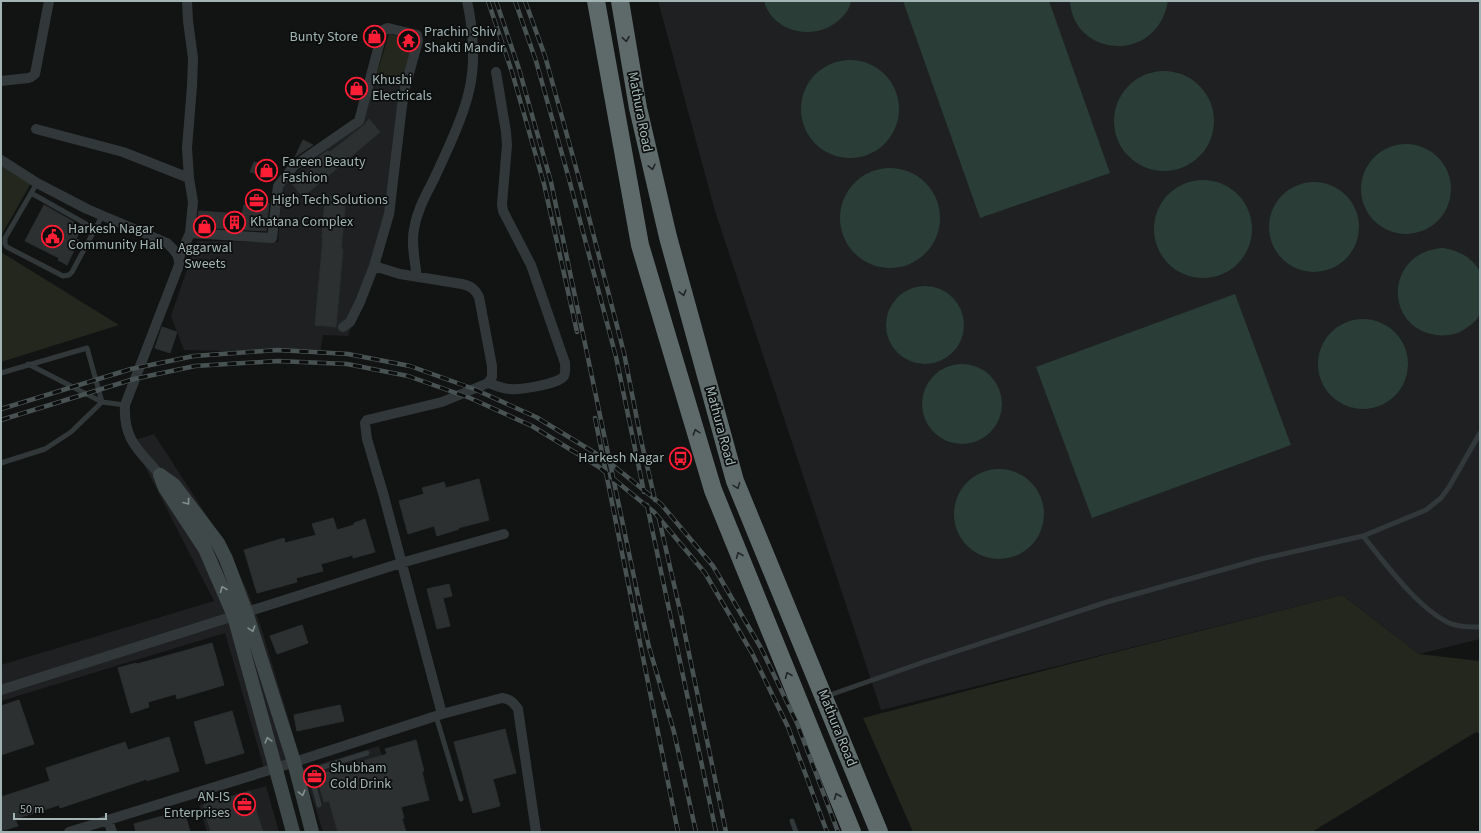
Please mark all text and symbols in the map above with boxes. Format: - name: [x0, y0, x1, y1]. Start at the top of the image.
- place label: Prachin Shiv Shakti Mandir: [424, 22, 505, 58]
- shop icon: Bunty Store: [361, 24, 387, 50]
- place label: Bunty Store: [289, 27, 358, 47]
- temple icon: Prachin Shiv Shakti Mandir: [396, 27, 422, 53]
- one-way arrow: [622, 36, 630, 43]
- place label: Khushi Electricals: [372, 70, 432, 106]
- street label: Mathura Road: [622, 70, 658, 154]
- shop icon: Khushi Electricals: [344, 75, 370, 101]
- place label: Fareen Beauty Fashion: [282, 152, 366, 188]
- shop icon: Fareen Beauty Fashion: [253, 157, 279, 183]
- one-way arrow: [647, 164, 655, 170]
- office icon: High Tech Solutions: [243, 187, 269, 213]
- place label: High Tech Solutions: [272, 190, 388, 210]
- building icon: Khatana Complex: [221, 209, 247, 235]
- place label: Khatana Complex: [250, 212, 354, 232]
- shop icon: Aggarwal Sweets: [192, 213, 218, 239]
- place label: Harkesh Nagar Community Hall: [68, 219, 163, 255]
- public building icon: Harkesh Nagar Community Hall: [40, 224, 66, 250]
- place label: Aggarwal Sweets: [178, 238, 233, 274]
- one-way arrow: [678, 289, 687, 296]
- street label: Mathura Road: [700, 384, 740, 468]
- one-way arrow: [692, 429, 701, 436]
- bus stop icon: Harkesh Nagar: [667, 445, 693, 471]
- place label: Harkesh Nagar: [578, 448, 664, 468]
- one-way arrow: [733, 482, 741, 489]
- one-way arrow: [182, 497, 189, 504]
- one-way arrow: [736, 551, 744, 558]
- one-way arrow: [220, 586, 228, 594]
- one-way arrow: [247, 625, 255, 632]
- one-way arrow: [785, 672, 793, 679]
- street label: Mathura Road: [812, 687, 862, 769]
- one-way arrow: [264, 737, 273, 744]
- place label: Shubham Cold Drink: [330, 758, 391, 794]
- office icon: Shubham Cold Drink: [302, 763, 328, 789]
- place label: AN-IS Enterprises: [164, 787, 230, 823]
- one-way arrow: [297, 790, 306, 797]
- office icon: AN-IS Enterprises: [232, 792, 258, 818]
- one-way arrow: [834, 792, 842, 800]
- scale bar: [14, 795, 106, 821]
- text: 50 m: [20, 801, 44, 818]

